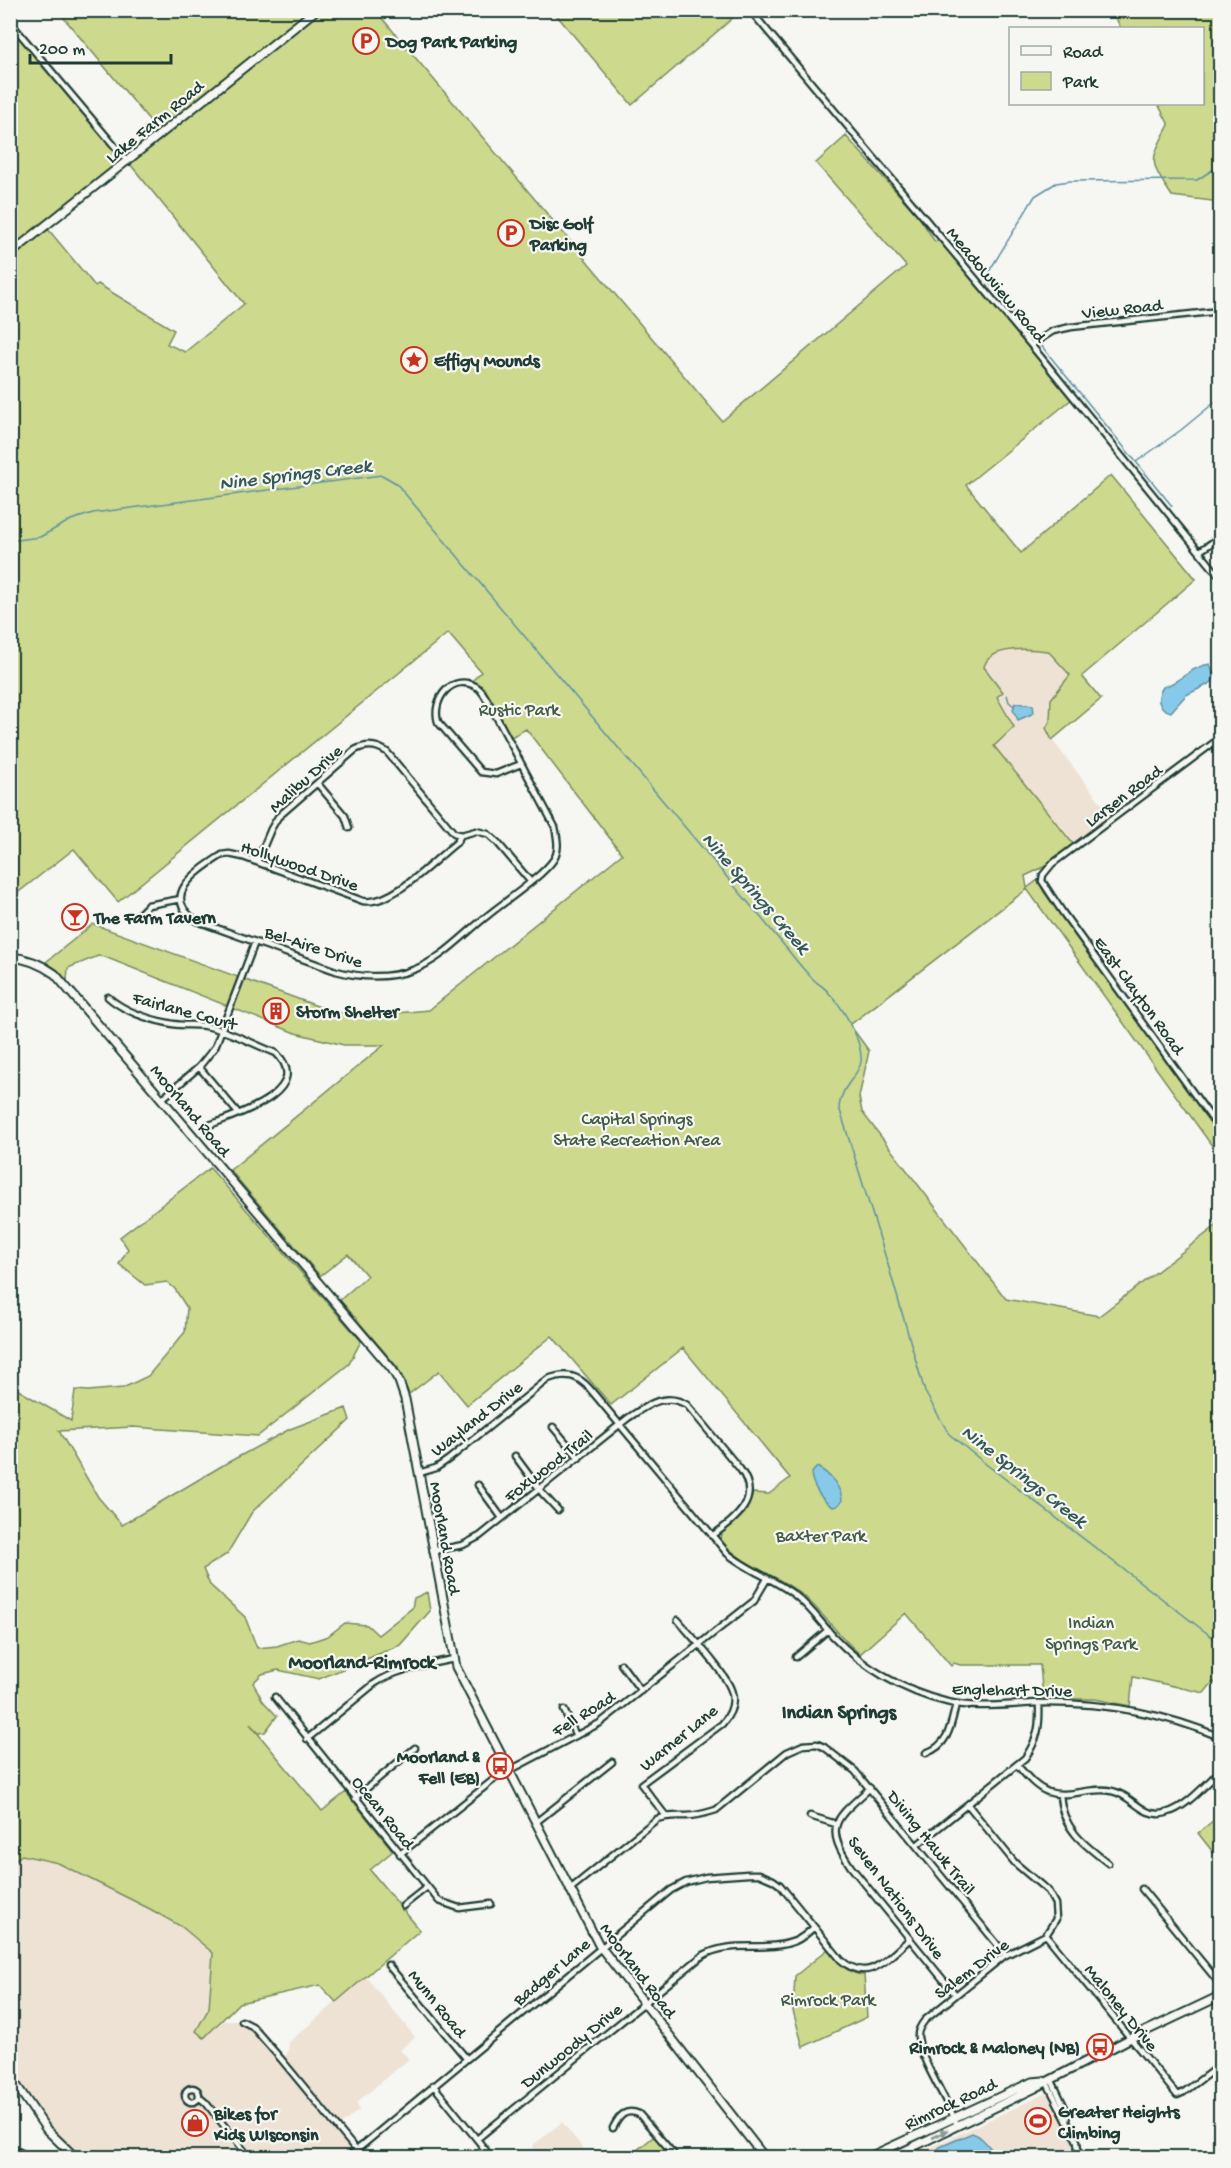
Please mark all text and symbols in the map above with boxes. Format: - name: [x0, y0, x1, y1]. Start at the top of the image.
- parking icon: Dog Park Parking: [351, 26, 381, 56]
- scale bar: [30, 27, 171, 65]
- legend: [1009, 27, 1204, 105]
- place label: Dog Park Parking: [384, 33, 517, 54]
- text: 200 m: [39, 40, 86, 61]
- text: Road: [1063, 43, 1104, 64]
- text: Park: [1062, 73, 1099, 94]
- street label: Lake Farm Road: [102, 76, 210, 169]
- place label: Disc Golf Parking: [528, 215, 594, 257]
- parking icon: Disc Golf Parking: [496, 218, 526, 248]
- street label: Meadowview Road: [941, 224, 1050, 349]
- street label: View Road: [1080, 296, 1165, 325]
- place icon: Effigy Mounds: [399, 345, 429, 375]
- place label: Effigy Mounds: [434, 352, 541, 373]
- water label: Nine Springs Creek: [218, 455, 375, 497]
- park label: Rustic Park: [479, 701, 561, 722]
- street label: Malibu Drive: [266, 741, 348, 818]
- street label: Larsen Road: [1082, 760, 1168, 833]
- water label: Nine Springs Creek: [696, 829, 815, 961]
- street label: Hollywood Drive: [238, 837, 361, 898]
- bar icon: The Farm Tavern: [60, 902, 90, 932]
- place label: The Farm Tavern: [92, 909, 216, 930]
- street label: Bel-Aire Drive: [261, 922, 366, 974]
- street label: East Clayton Road: [1088, 933, 1189, 1061]
- street label: Fairlane Court: [129, 988, 240, 1037]
- building icon: Storm Shelter: [261, 996, 291, 1026]
- place label: Storm Shelter: [296, 1003, 401, 1024]
- street label: Moorland Road: [144, 1061, 235, 1163]
- park label: Capital Springs State Recreation Area: [554, 1110, 721, 1152]
- street label: Wayland Drive: [427, 1377, 528, 1462]
- water label: Nine Springs Creek: [956, 1422, 1092, 1535]
- street label: Foxwood Trail: [500, 1426, 598, 1509]
- street label: Moorland Road: [423, 1480, 464, 1598]
- park label: Baxter Park: [775, 1527, 868, 1548]
- park label: Indian Springs Park: [1045, 1614, 1139, 1656]
- district label: Moorland-Rimrock: [289, 1653, 438, 1676]
- street label: Englehart Drive: [952, 1680, 1073, 1703]
- street label: Fell Road: [548, 1687, 621, 1743]
- street label: Warner Lane: [636, 1701, 723, 1777]
- district label: Indian Springs: [782, 1703, 898, 1726]
- place label: Moorland & Fell (EB): [397, 1748, 481, 1790]
- bus stop icon: Moorland & Fell (EB): [485, 1751, 515, 1781]
- street label: Ocean Road: [346, 1773, 419, 1856]
- street label: Diving Hawk Trail: [881, 1786, 979, 1900]
- street label: Seven Nations Drive: [842, 1833, 949, 1965]
- street label: Moorland Road: [594, 1920, 681, 2025]
- street label: Badger Lane: [509, 1934, 596, 2012]
- street label: Salem Drive: [931, 1935, 1014, 2005]
- street label: Maloney Drive: [1079, 1961, 1162, 2057]
- street label: Munn Road: [402, 1966, 471, 2044]
- park label: Rimrock Park: [781, 1991, 877, 2012]
- street label: Dunwoody Drive: [517, 1999, 628, 2095]
- bus stop icon: Rimrock & Maloney (NB): [1085, 2032, 1115, 2062]
- place label: Rimrock & Maloney (NB): [908, 2039, 1080, 2060]
- street label: Rimrock Road: [902, 2074, 1002, 2136]
- place label: Greater Heights Climbing: [1057, 2103, 1181, 2145]
- place label: Bikes for Kids WIsconsin: [213, 2105, 319, 2147]
- sports icon: Greater Heights Climbing: [1023, 2106, 1053, 2136]
- shop icon: Bikes for Kids WIsconsin: [180, 2108, 210, 2138]
- one-way arrow: [932, 2129, 949, 2139]

